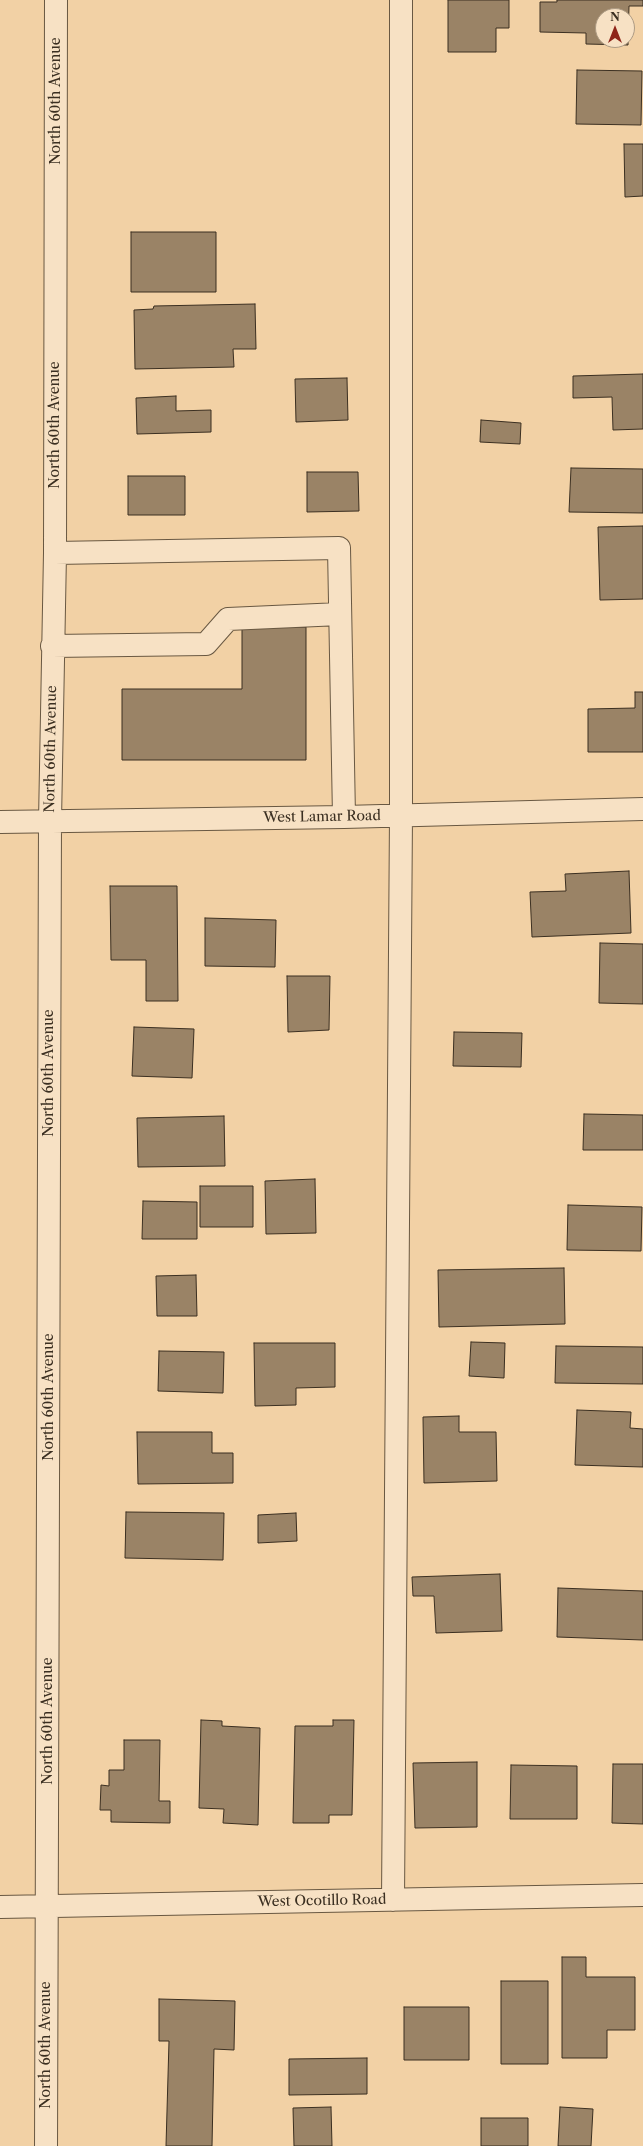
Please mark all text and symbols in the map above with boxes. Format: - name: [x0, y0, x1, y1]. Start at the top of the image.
- north arrow: [595, 8, 635, 48]
- text: N: [610, 10, 620, 24]
- street label: North 60th Avenue: [48, 37, 64, 165]
- street label: North 60th Avenue: [47, 361, 63, 489]
- street label: North 60th Avenue: [41, 685, 61, 813]
- street label: West Lamar Road: [263, 808, 381, 826]
- street label: North 60th Avenue: [41, 1009, 57, 1137]
- street label: North 60th Avenue: [41, 1333, 57, 1461]
- street label: North 60th Avenue: [40, 1657, 56, 1785]
- street label: West Ocotillo Road: [258, 1891, 386, 1911]
- street label: North 60th Avenue: [38, 1981, 54, 2109]

